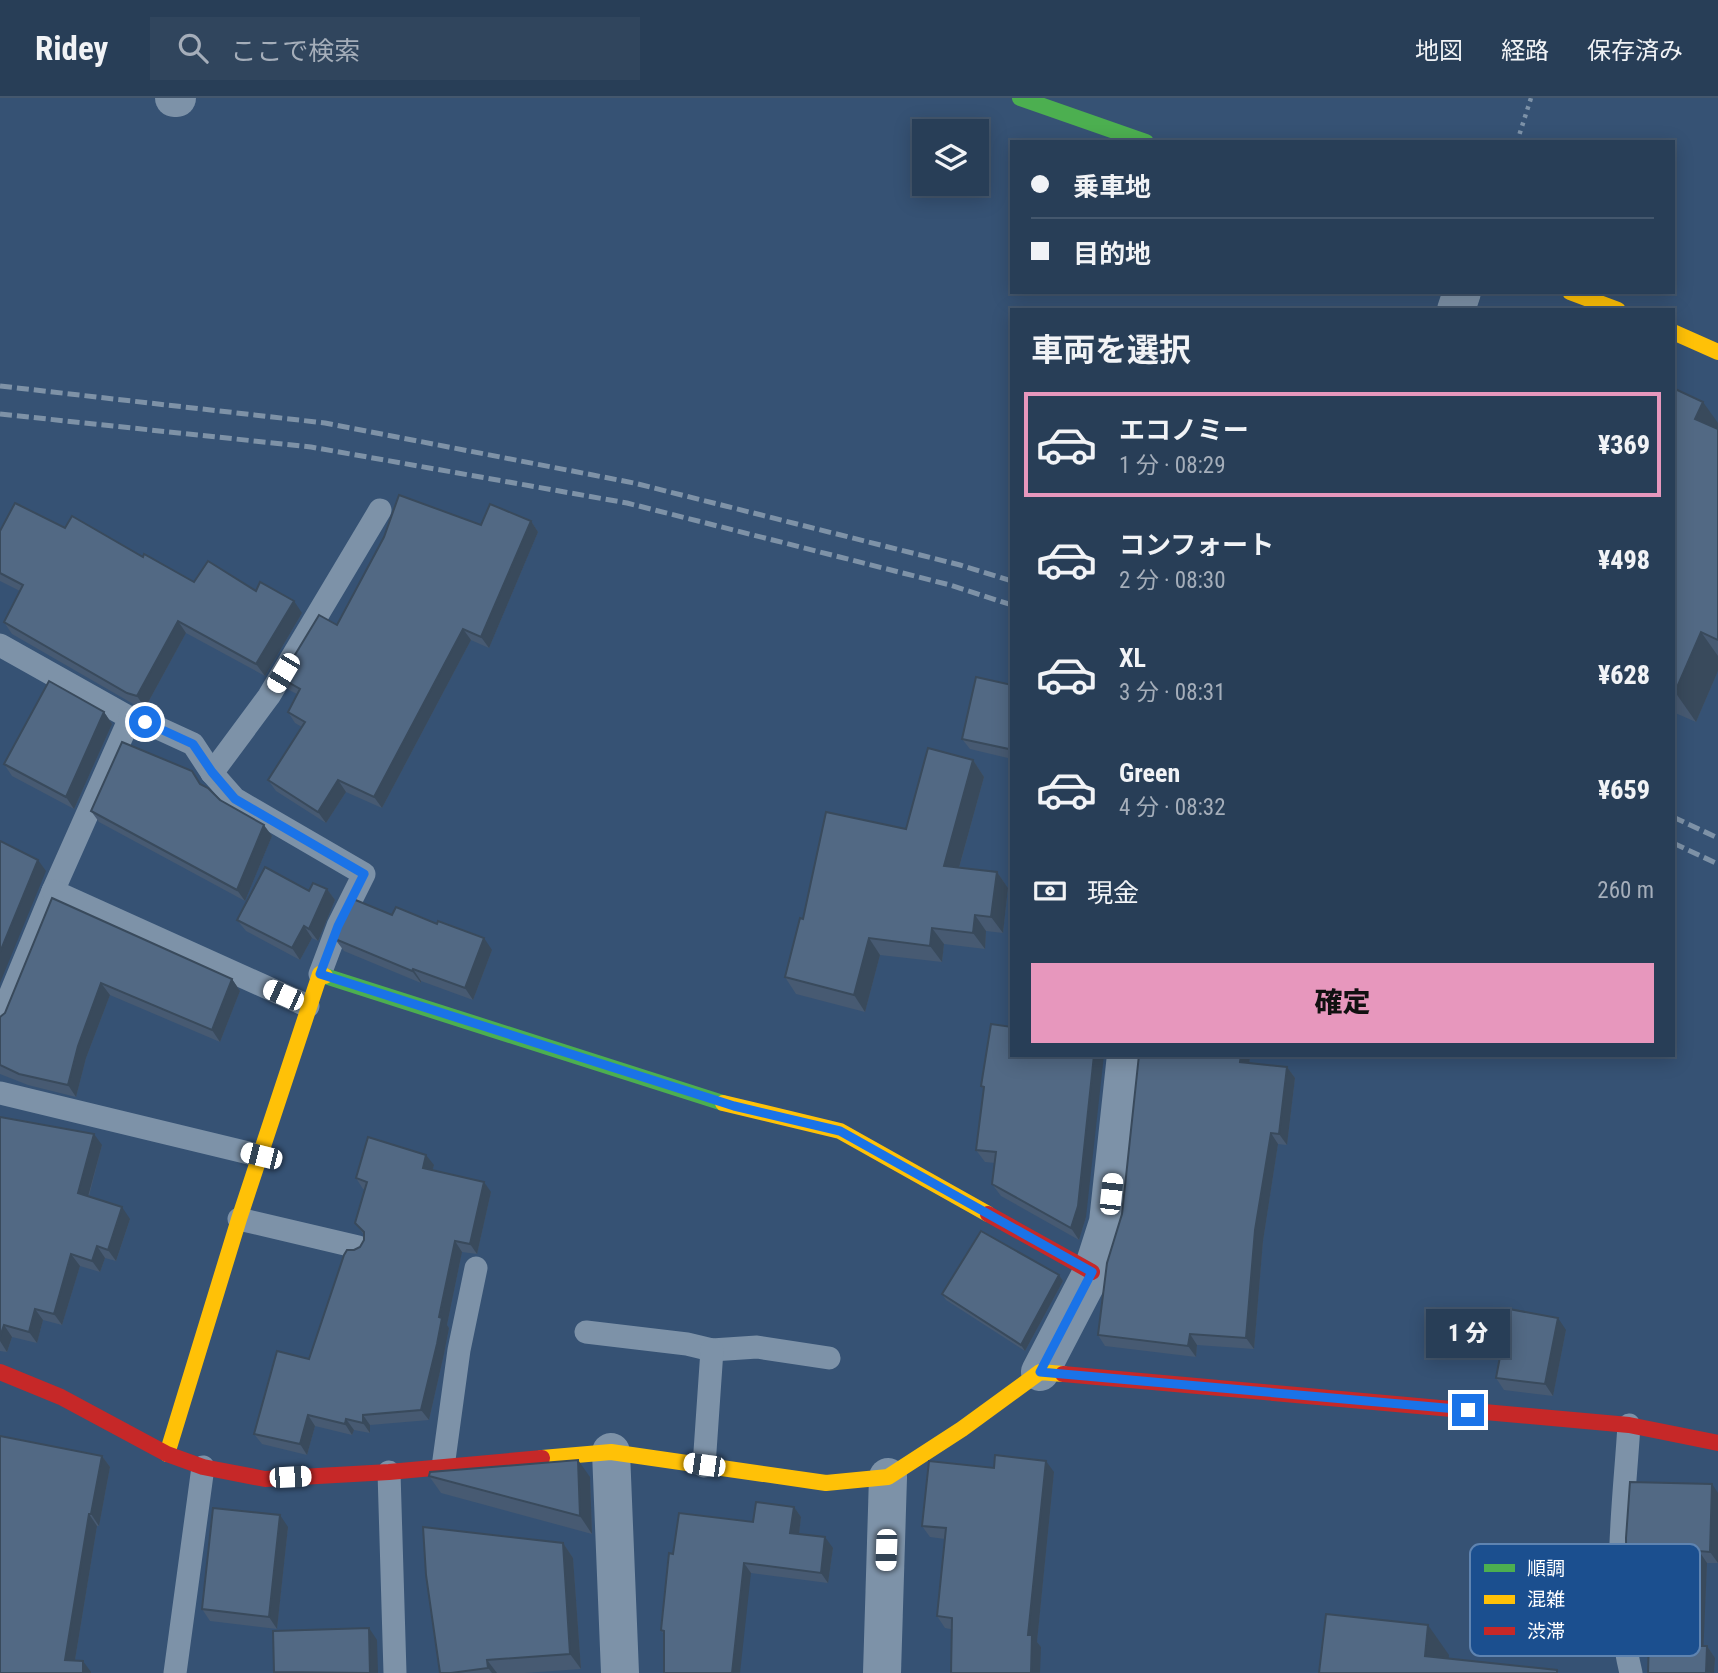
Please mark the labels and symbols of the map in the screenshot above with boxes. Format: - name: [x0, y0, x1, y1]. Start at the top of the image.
- car: [264, 650, 303, 696]
- route start: [129, 706, 161, 738]
- car: [260, 977, 307, 1013]
- car: [239, 1141, 284, 1171]
- car: [1099, 1172, 1124, 1216]
- callout: 1 分: [1426, 1308, 1510, 1358]
- route end: [1452, 1394, 1484, 1426]
- car: [682, 1452, 727, 1478]
- car: [269, 1465, 312, 1489]
- car: [875, 1529, 898, 1571]
- legend: [1470, 1544, 1700, 1656]
- text: 順調: [1527, 1557, 1565, 1580]
- text: 混雑: [1527, 1588, 1565, 1611]
- text: 渋滞: [1527, 1620, 1565, 1643]

